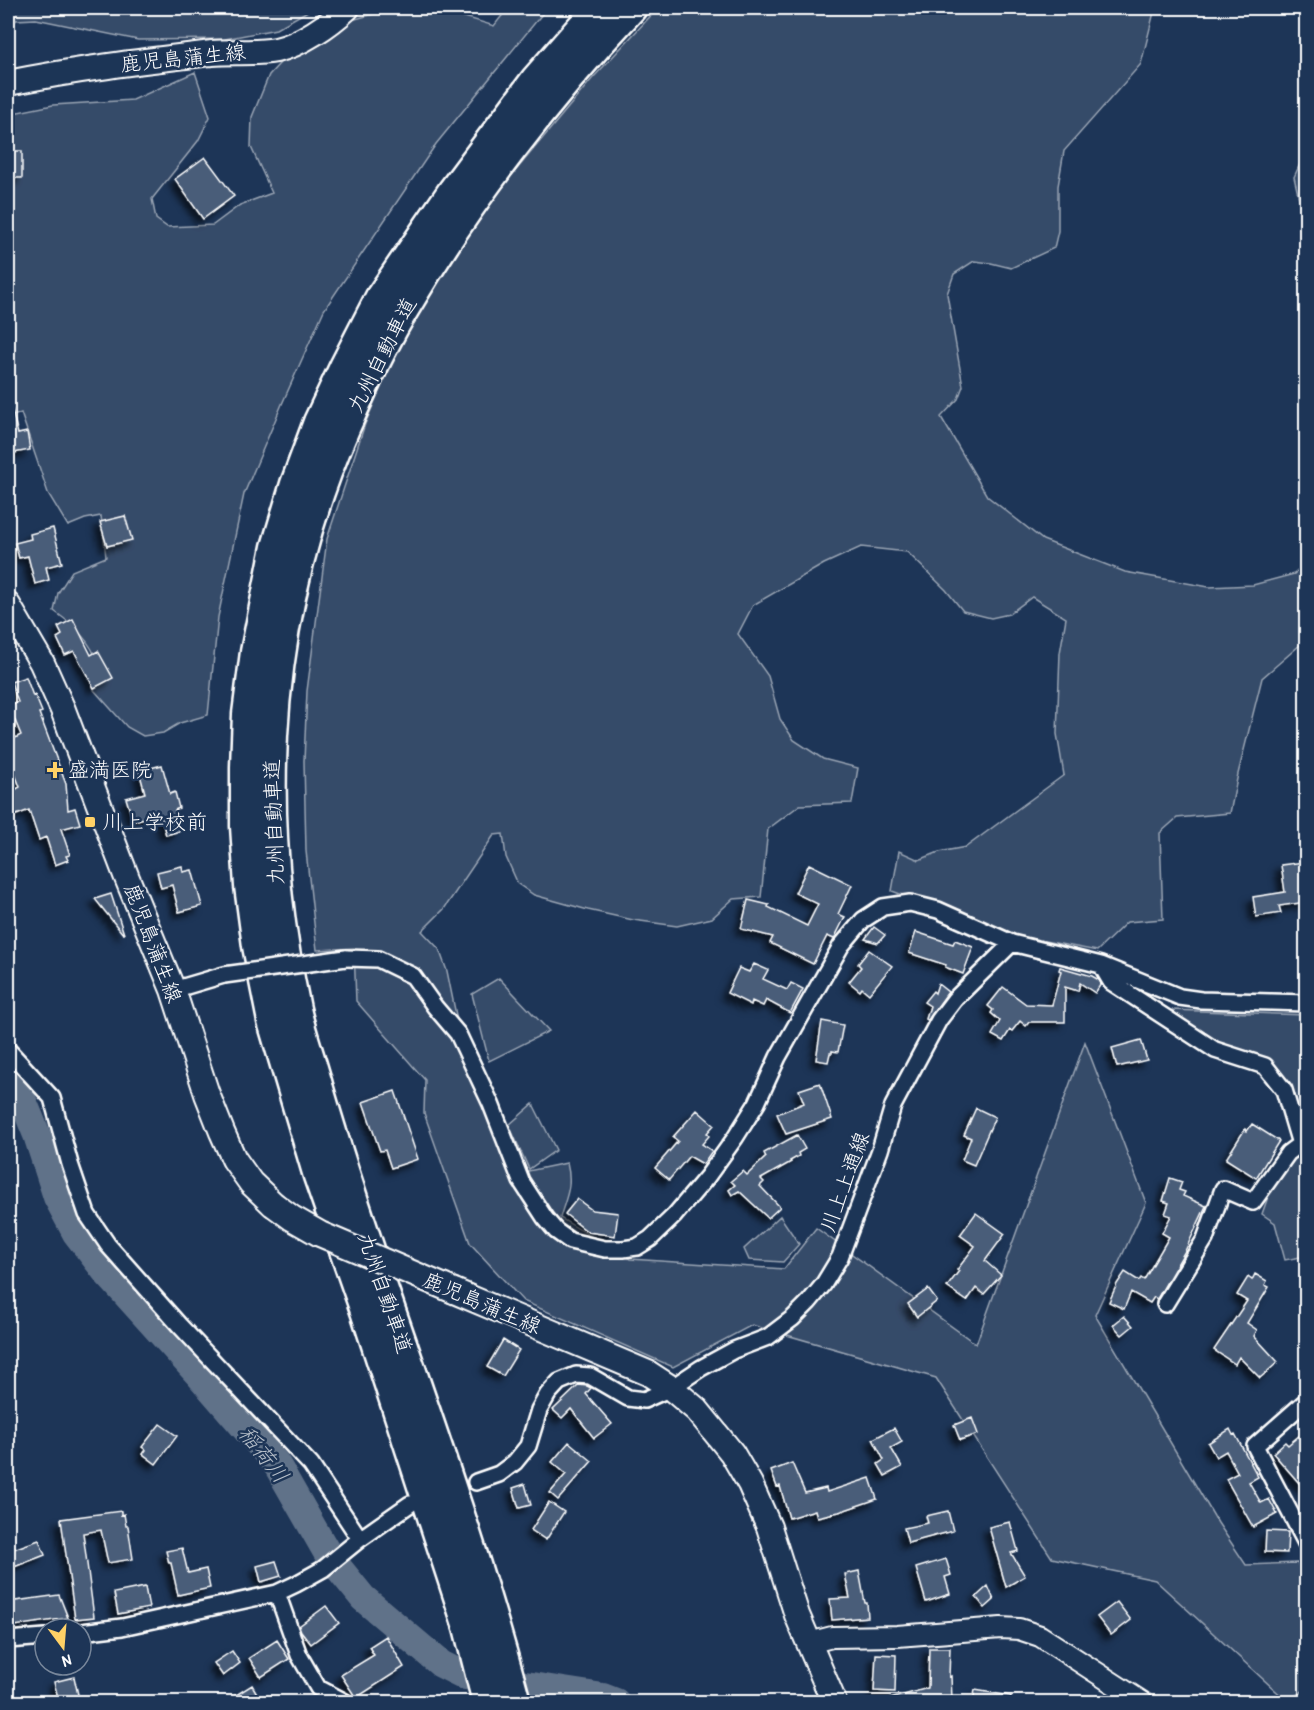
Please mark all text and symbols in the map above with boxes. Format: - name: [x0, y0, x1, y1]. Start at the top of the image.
- street label: 鹿児島蒲生線: [119, 36, 247, 79]
- street label: 九州自動車道: [340, 292, 423, 417]
- place label: 盛満医院: [68, 755, 152, 784]
- street label: 九州自動車道: [257, 759, 290, 885]
- marker: 盛満医院: [46, 761, 64, 779]
- place label: 川上学校前: [102, 807, 207, 836]
- marker: 川上学校前: [83, 815, 97, 829]
- street label: 鹿児島蒲生線: [117, 879, 190, 1007]
- street label: 川上上通線: [813, 1128, 876, 1236]
- street label: 九州自動車道: [351, 1229, 420, 1357]
- street label: 鹿児島蒲生線: [419, 1265, 546, 1341]
- water label: 稲荷川: [232, 1419, 296, 1489]
- north arrow: [33, 1617, 93, 1677]
- text: N: [60, 1650, 74, 1673]

